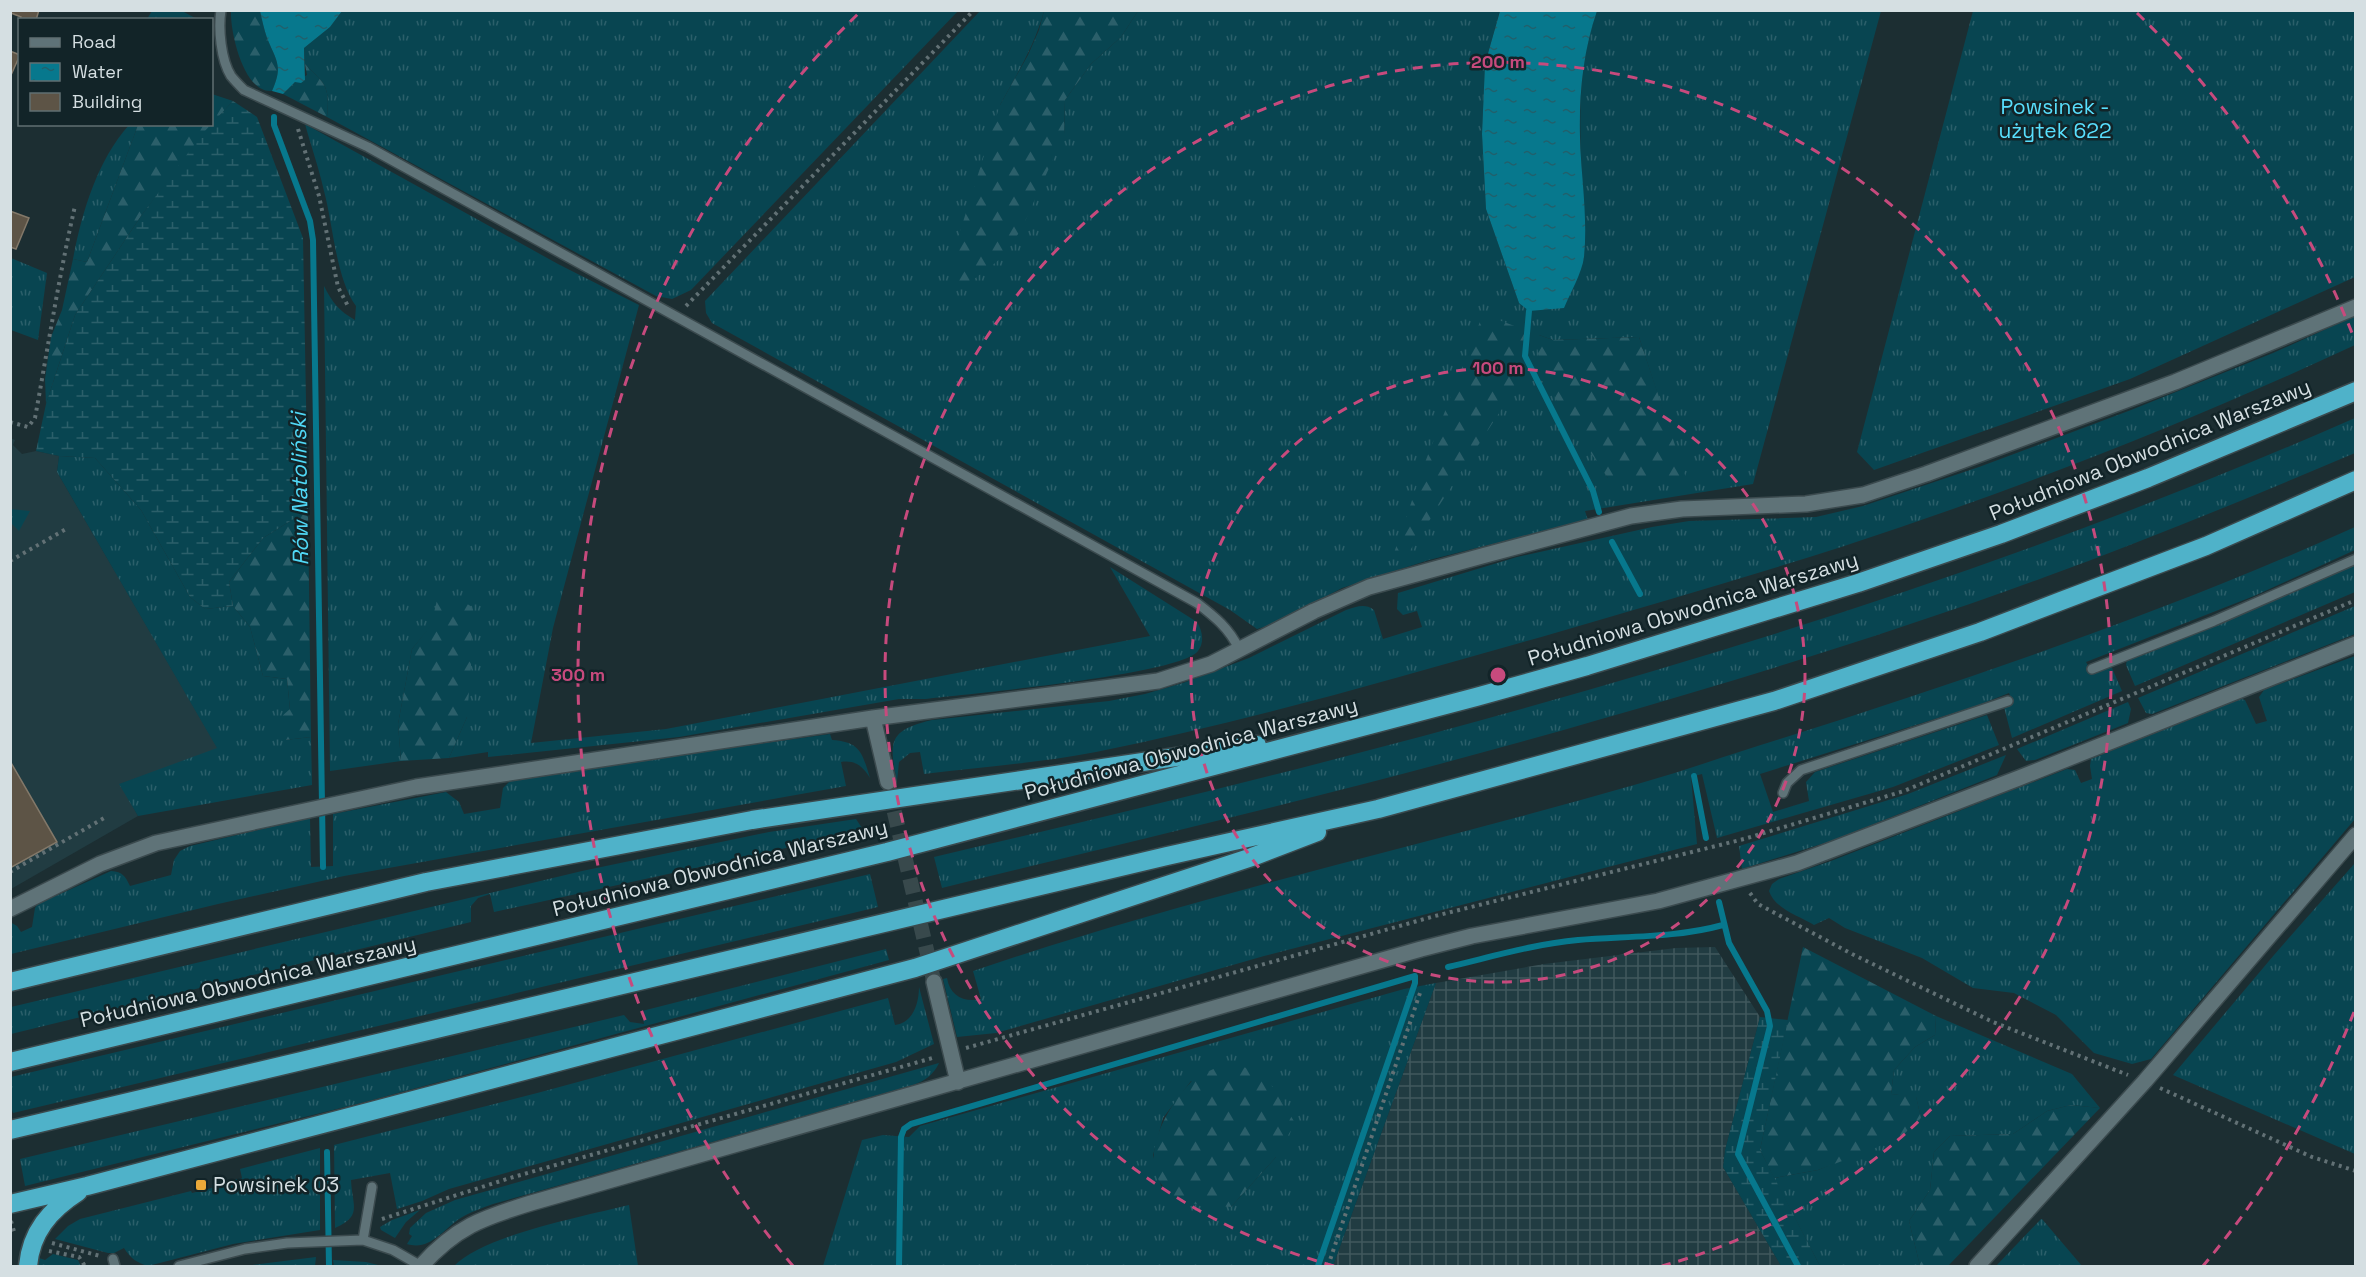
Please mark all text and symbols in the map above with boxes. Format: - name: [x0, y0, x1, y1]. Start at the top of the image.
- legend: [18, 18, 213, 126]
- text: Road: [72, 30, 116, 53]
- text: 200 m: [1471, 50, 1525, 73]
- text: Water: [72, 60, 123, 83]
- text: Building: [72, 90, 142, 113]
- park label: Powsinek - użytek 622: [1998, 93, 2112, 144]
- text: 100 m: [1472, 356, 1524, 379]
- street label: Południowa Obwodnica Warszawy: [1985, 373, 2314, 527]
- water label: Rów Natoliński: [284, 409, 314, 566]
- street label: Południowa Obwodnica Warszawy: [1524, 545, 1861, 672]
- text: 300 m: [551, 663, 605, 686]
- centre of rings: [1488, 665, 1508, 685]
- street label: Południowa Obwodnica Warszawy: [1021, 691, 1361, 806]
- street label: Południowa Obwodnica Warszawy: [550, 813, 890, 922]
- street label: Południowa Obwodnica Warszawy: [77, 930, 419, 1033]
- place label: Powsinek 03: [213, 1171, 339, 1198]
- marker: Powsinek 03: [194, 1178, 208, 1192]

